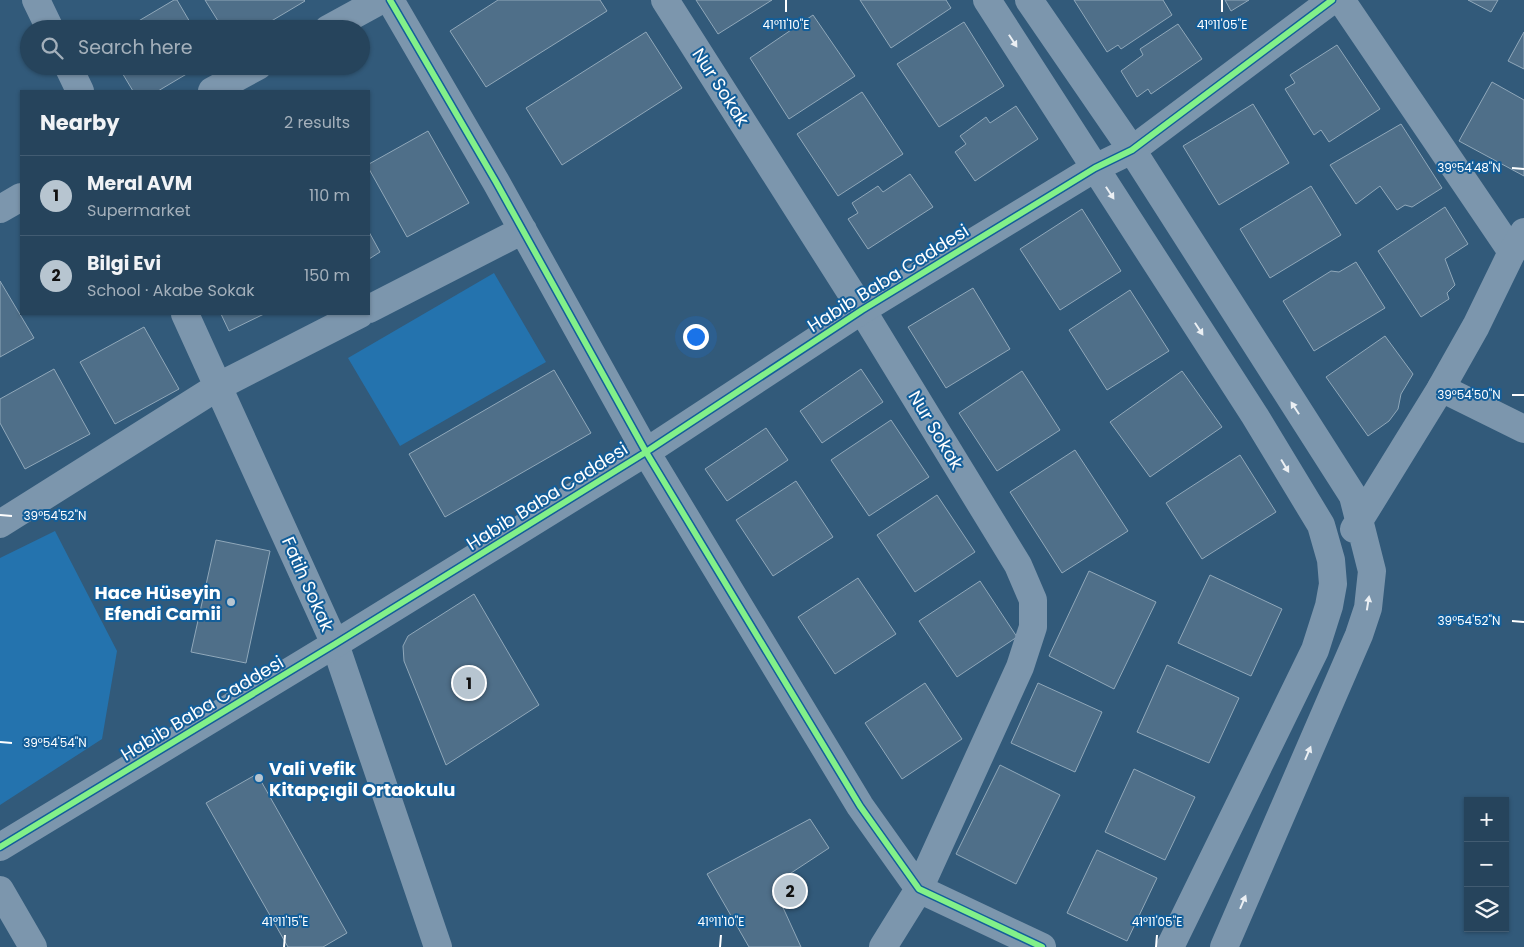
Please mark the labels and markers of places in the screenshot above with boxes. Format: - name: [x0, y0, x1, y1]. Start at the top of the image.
- place label: Hace Hüseyin Efendi Camii: [95, 580, 221, 626]
- marker: Hace Hüseyin Efendi Camii: [225, 596, 237, 608]
- pin: 1: [453, 664, 485, 702]
- place label: Vali Vefik Kitapçıgil Ortaokulu: [269, 756, 455, 802]
- marker: Vali Vefik Kitapçıgil Ortaokulu: [253, 772, 265, 784]
- pin: 2: [774, 872, 806, 910]

